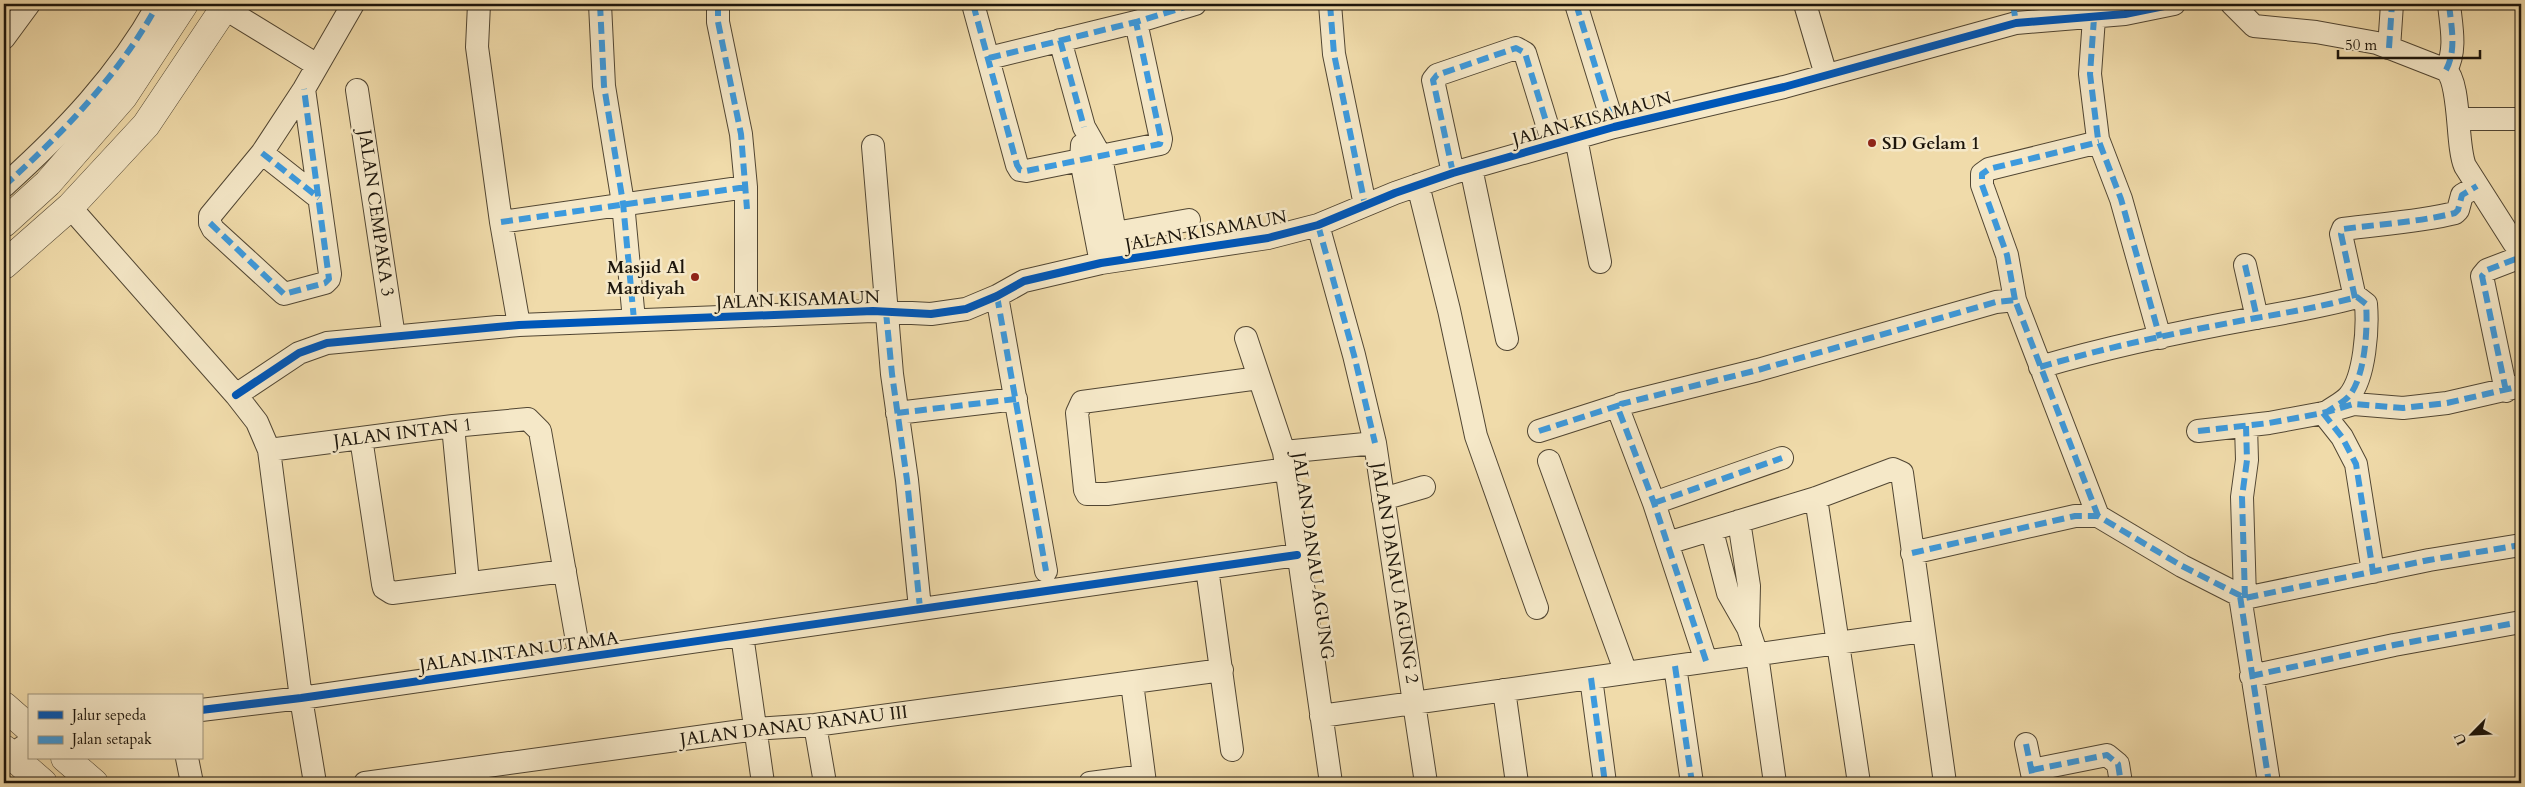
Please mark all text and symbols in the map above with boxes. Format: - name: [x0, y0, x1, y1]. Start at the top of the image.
- scale bar: [2338, 28, 2480, 60]
- text: 50 m: [2345, 35, 2377, 55]
- street label: JALAN KISAMAUN: [1507, 86, 1675, 153]
- street label: JALAN CEMPAKA 3: [351, 125, 400, 298]
- place label: SD Gelam 1: [1882, 131, 1980, 156]
- marker: SD Gelam 1: [1866, 137, 1878, 149]
- street label: JALAN KISAMAUN: [1120, 204, 1290, 258]
- place label: Masjid Al Mardiyah: [607, 255, 685, 301]
- marker: Masjid Al Mardiyah: [689, 271, 701, 283]
- street label: JALAN KISAMAUN: [713, 285, 881, 315]
- street label: JALAN INTAN 1: [329, 412, 474, 454]
- street label: JALAN DANAU AGUNG: [1286, 448, 1340, 661]
- street label: JALAN DANAU AGUNG 2: [1365, 458, 1425, 685]
- street label: JALAN INTAN UTAMA: [415, 626, 620, 679]
- legend: [28, 694, 202, 760]
- street label: JALAN DANAU RANAU III: [676, 700, 909, 753]
- text: Jalur sepeda: [70, 705, 147, 725]
- north arrow: [2448, 710, 2498, 760]
- text: Jalan setapak: [70, 729, 152, 749]
- text: U: [2449, 729, 2472, 748]

